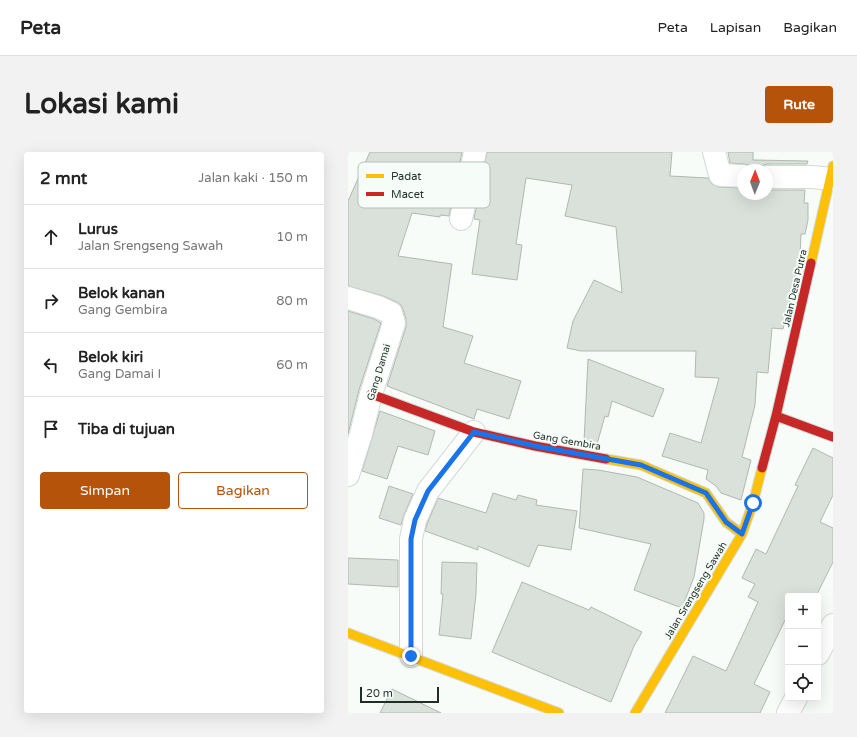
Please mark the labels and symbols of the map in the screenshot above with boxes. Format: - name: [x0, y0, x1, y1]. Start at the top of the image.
- legend: [358, 162, 490, 208]
- north arrow: [737, 164, 773, 200]
- text: Padat: [391, 170, 421, 183]
- text: Macet: [391, 188, 424, 201]
- street label: Jalan Desa Putra: [780, 248, 810, 328]
- street label: Gang Damai: [365, 343, 393, 402]
- street label: Gang Gembira: [532, 429, 602, 453]
- route start: [744, 494, 762, 512]
- street label: Jalan Srengseng Sawah: [662, 540, 730, 641]
- route end: [402, 647, 420, 665]
- scale bar: [360, 685, 439, 704]

